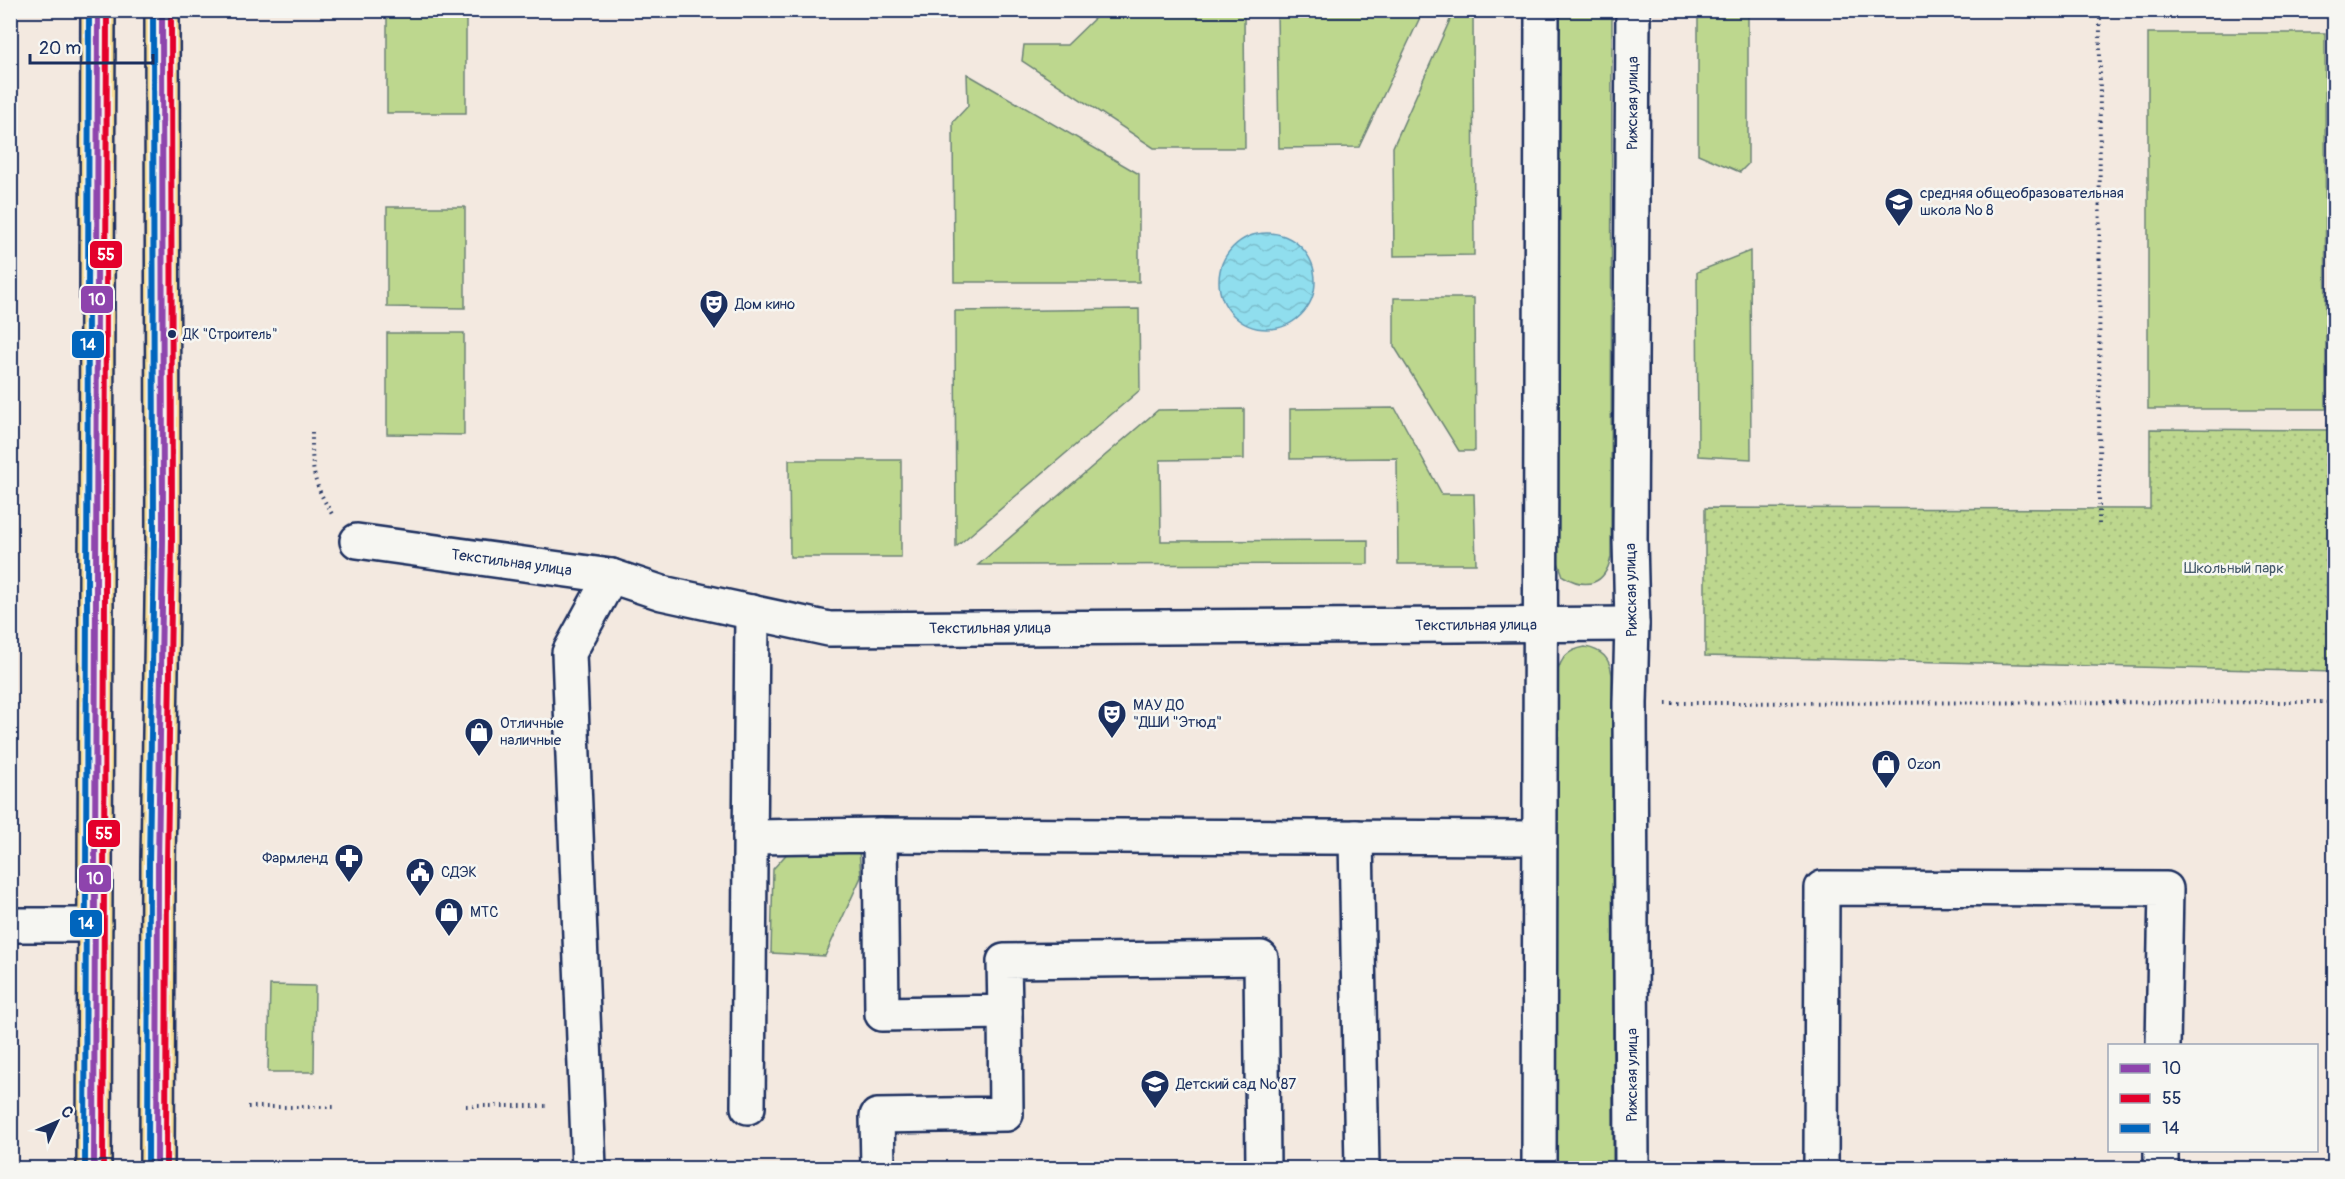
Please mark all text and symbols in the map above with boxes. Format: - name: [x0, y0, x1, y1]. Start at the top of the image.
- scale bar: [30, 27, 153, 65]
- text: 20 m: [39, 37, 81, 60]
- street label: Рижская улица: [1623, 56, 1643, 150]
- place label: средняя общеобразовательная школа № 8: [1920, 184, 2124, 220]
- school or university icon: средняя общеобразовательная школа № 8: [1883, 186, 1915, 228]
- line badge: 55: [89, 240, 123, 269]
- text: 55: [97, 245, 115, 265]
- line badge: 10: [80, 285, 114, 314]
- theatre icon: Дом кино: [698, 288, 730, 330]
- text: 10: [88, 290, 106, 310]
- place label: Дом кино: [734, 295, 795, 314]
- place label: ДК "Строитель": [182, 326, 278, 343]
- marker: ДК "Строитель": [166, 328, 178, 340]
- line badge: 14: [71, 330, 105, 359]
- text: 14: [80, 335, 96, 355]
- street label: Рижская улица: [1621, 543, 1642, 637]
- street label: Текстильная улица: [450, 545, 573, 581]
- park label: Школьный парк: [2184, 559, 2284, 578]
- street label: Текстильная улица: [1415, 616, 1537, 635]
- street label: Текстильная улица: [929, 619, 1051, 638]
- place label: МАУ ДО "ДШИ "Этюд": [1133, 696, 1222, 732]
- theatre icon: МАУ ДО "ДШИ "Этюд": [1096, 698, 1128, 740]
- place label: Отличные наличные: [500, 714, 564, 750]
- shop icon: Отличные наличные: [463, 716, 495, 758]
- shop icon: Ozon: [1870, 748, 1902, 790]
- place label: Ozon: [1907, 755, 1941, 774]
- line badge: 55: [87, 819, 121, 848]
- text: 55: [95, 824, 113, 844]
- pharmacy icon: Фармленд: [333, 842, 365, 884]
- place label: Фармленд: [262, 849, 328, 868]
- public building icon: СДЭК: [404, 856, 436, 898]
- place label: СДЭК: [441, 863, 477, 882]
- line badge: 10: [78, 864, 112, 893]
- text: 10: [86, 869, 104, 889]
- shop icon: МТС: [433, 896, 465, 938]
- place label: МТС: [470, 903, 498, 922]
- line badge: 14: [69, 909, 103, 938]
- text: 14: [78, 914, 94, 934]
- street label: Рижская улица: [1623, 1028, 1642, 1122]
- legend: [2108, 1044, 2318, 1152]
- text: 10: [2162, 1057, 2181, 1080]
- school or university icon: Детский сад № 87: [1139, 1068, 1171, 1110]
- place label: Детский сад № 87: [1175, 1075, 1296, 1094]
- text: 55: [2162, 1087, 2182, 1110]
- north arrow: [27, 1092, 87, 1152]
- text: С: [56, 1102, 78, 1123]
- text: 14: [2162, 1117, 2180, 1140]

